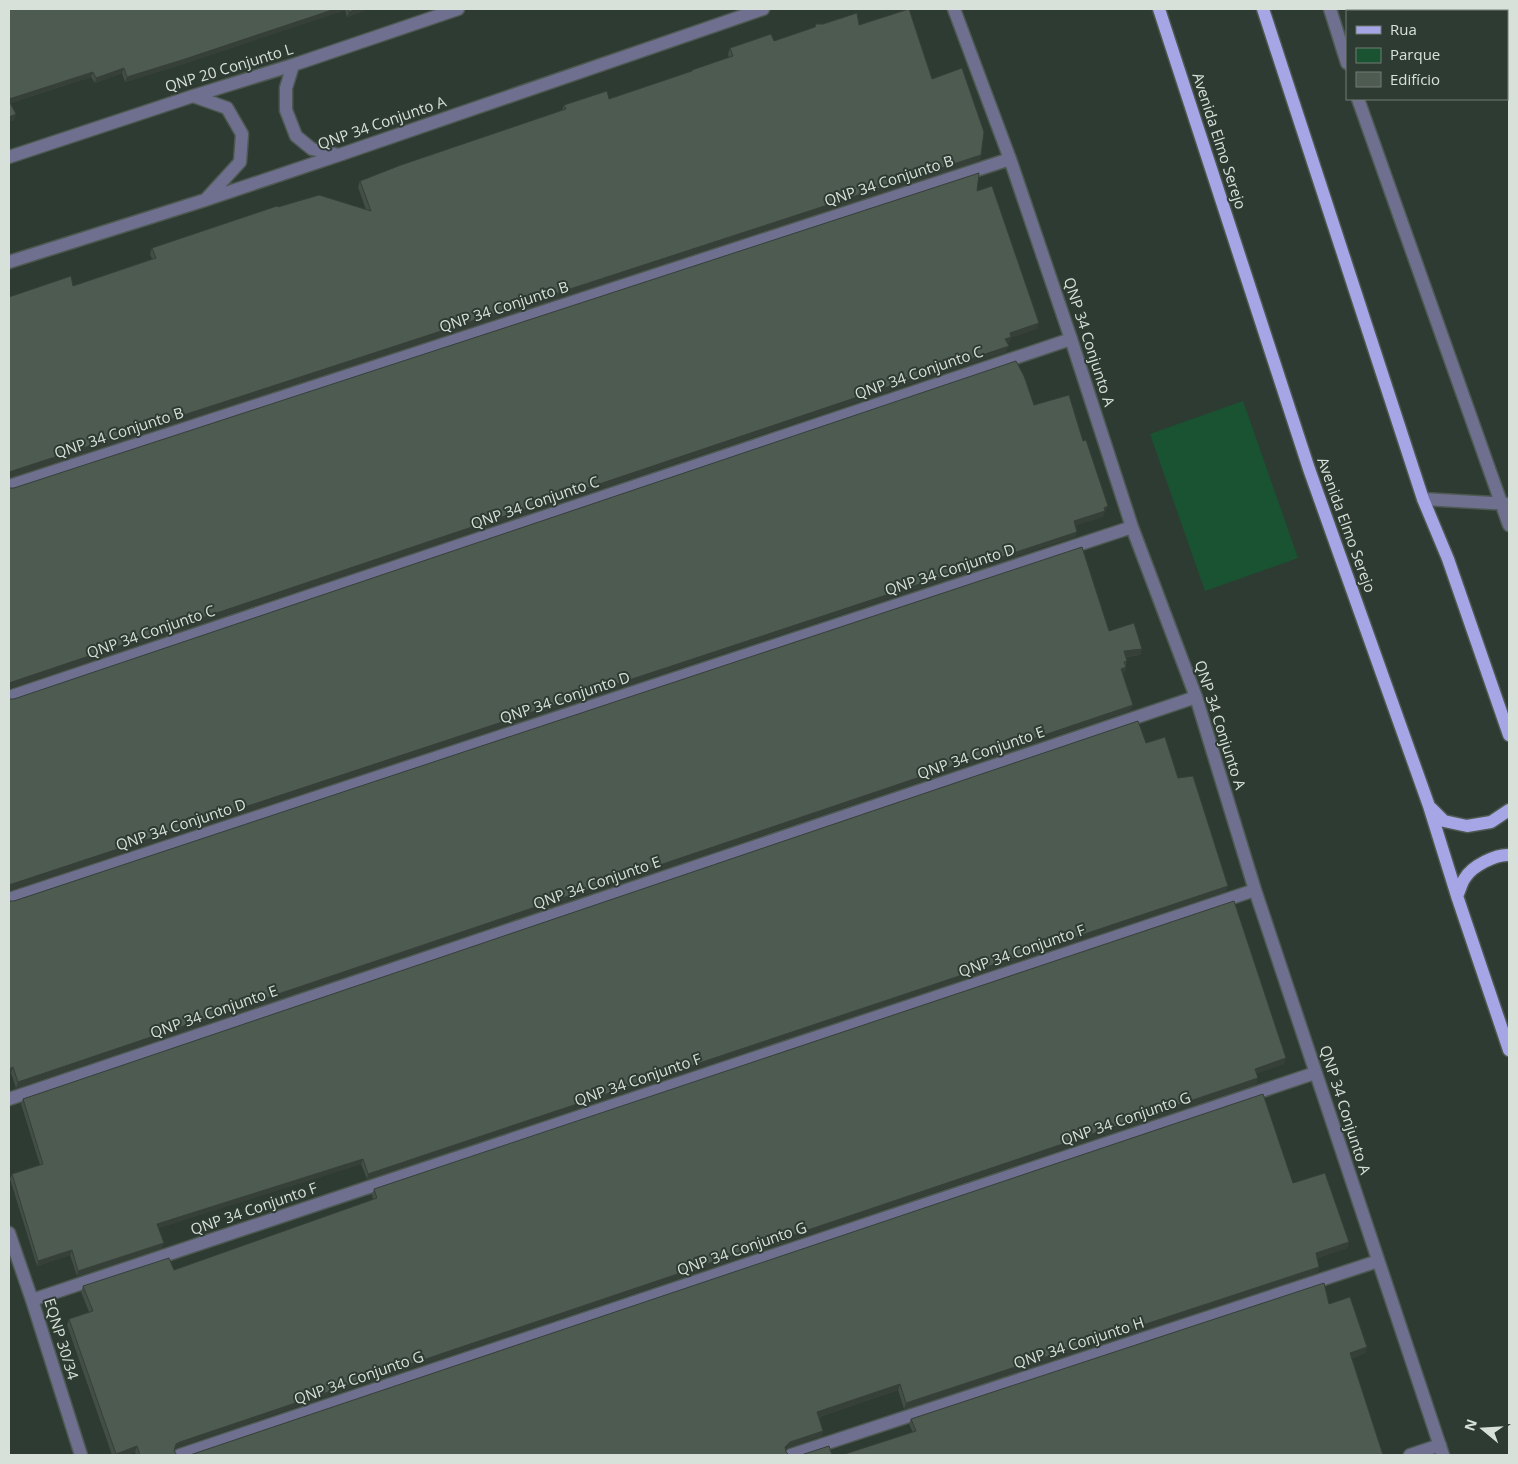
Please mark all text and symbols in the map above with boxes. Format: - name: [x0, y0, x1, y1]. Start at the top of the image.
- legend: [1346, 10, 1508, 100]
- text: Rua: [1390, 19, 1417, 39]
- street label: QNP 20 Conjunto L: [162, 38, 295, 96]
- text: Parque: [1390, 44, 1440, 64]
- text: Edifício: [1390, 69, 1440, 89]
- street label: Avenida Elmo Serejo: [1188, 70, 1252, 212]
- street label: QNP 34 Conjunto A: [315, 91, 449, 153]
- street label: QNP 34 Conjunto B: [822, 150, 956, 210]
- street label: QNP 34 Conjunto A: [1060, 275, 1120, 409]
- street label: QNP 34 Conjunto B: [437, 276, 571, 336]
- street label: QNP 34 Conjunto C: [852, 341, 986, 403]
- street label: QNP 34 Conjunto B: [52, 402, 186, 462]
- street label: Avenida Elmo Serejo: [1313, 454, 1381, 595]
- street label: QNP 34 Conjunto C: [468, 471, 602, 533]
- street label: QNP 34 Conjunto D: [882, 539, 1017, 600]
- street label: QNP 34 Conjunto C: [84, 600, 218, 662]
- street label: QNP 34 Conjunto A: [1191, 658, 1251, 792]
- street label: QNP 34 Conjunto D: [497, 667, 632, 728]
- street label: QNP 34 Conjunto E: [914, 721, 1047, 783]
- street label: QNP 34 Conjunto D: [113, 794, 248, 855]
- street label: QNP 34 Conjunto E: [530, 851, 663, 913]
- street label: QNP 34 Conjunto F: [956, 919, 1088, 981]
- street label: QNP 34 Conjunto E: [147, 980, 280, 1042]
- street label: QNP 34 Conjunto A: [1316, 1043, 1376, 1177]
- street label: QNP 34 Conjunto F: [572, 1048, 704, 1110]
- street label: QNP 34 Conjunto G: [1058, 1086, 1193, 1150]
- street label: QNP 34 Conjunto F: [188, 1177, 320, 1239]
- street label: QNP 34 Conjunto G: [674, 1216, 809, 1280]
- street label: EQNP 30/34: [40, 1296, 84, 1382]
- street label: QNP 34 Conjunto H: [1011, 1312, 1147, 1373]
- street label: QNP 34 Conjunto G: [291, 1345, 426, 1409]
- north arrow: [1458, 1404, 1508, 1454]
- text: N: [1459, 1416, 1481, 1433]

